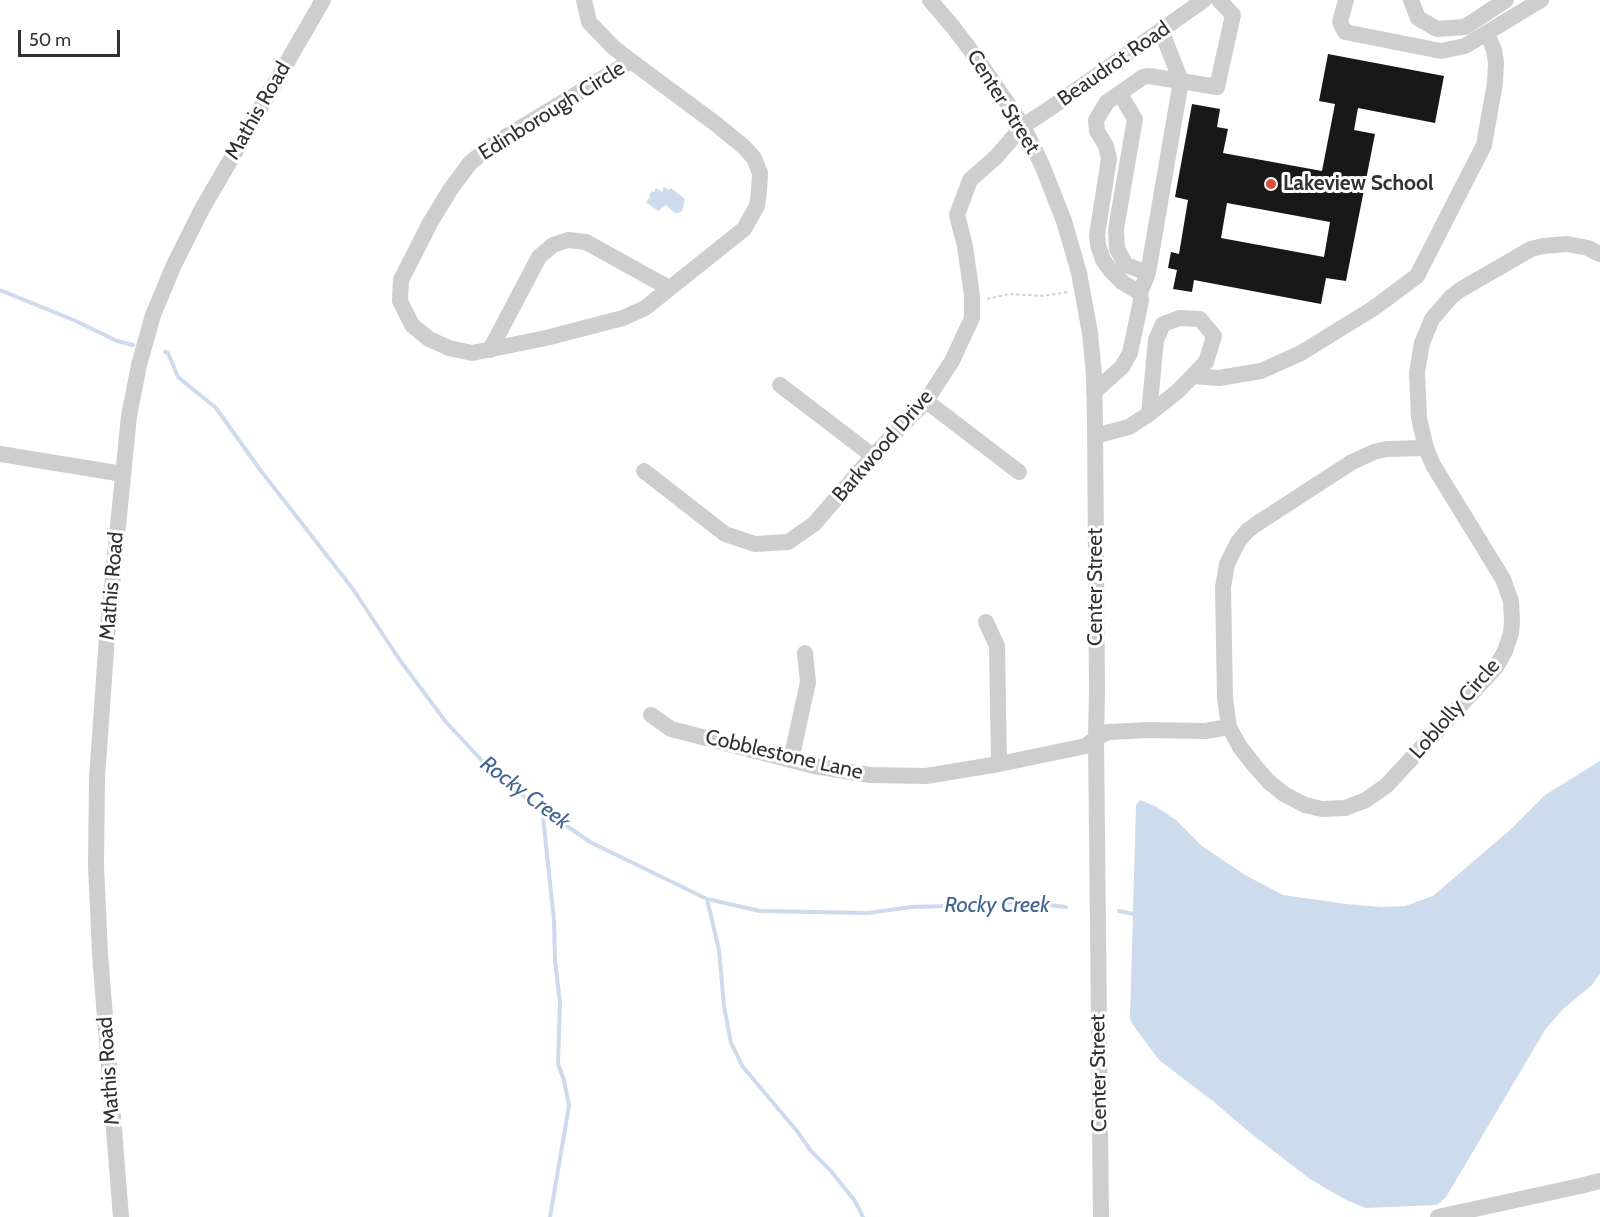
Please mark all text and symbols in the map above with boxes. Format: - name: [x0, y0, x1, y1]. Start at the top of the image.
- street label: Beaudrot Road: [1053, 16, 1175, 112]
- scale bar: [21, 18, 123, 56]
- text: 50 m: [29, 29, 71, 51]
- street label: Center Street: [961, 45, 1045, 159]
- street label: Edinborough Circle: [474, 56, 630, 166]
- street label: Mathis Road: [220, 58, 296, 164]
- place label: Lakeview School: [1283, 171, 1433, 197]
- marker: Lakeview School: [1264, 177, 1278, 191]
- street label: Barkwood Drive: [827, 385, 939, 507]
- street label: Center Street: [1083, 528, 1109, 646]
- street label: Mathis Road: [95, 531, 129, 641]
- street label: Loblolly Circle: [1405, 654, 1505, 764]
- street label: Cobblestone Lane: [703, 725, 865, 785]
- water label: Rocky Creek: [475, 751, 575, 835]
- water label: Rocky Creek: [944, 893, 1050, 919]
- street label: Center Street: [1085, 1014, 1113, 1132]
- street label: Mathis Road: [93, 1016, 125, 1126]

